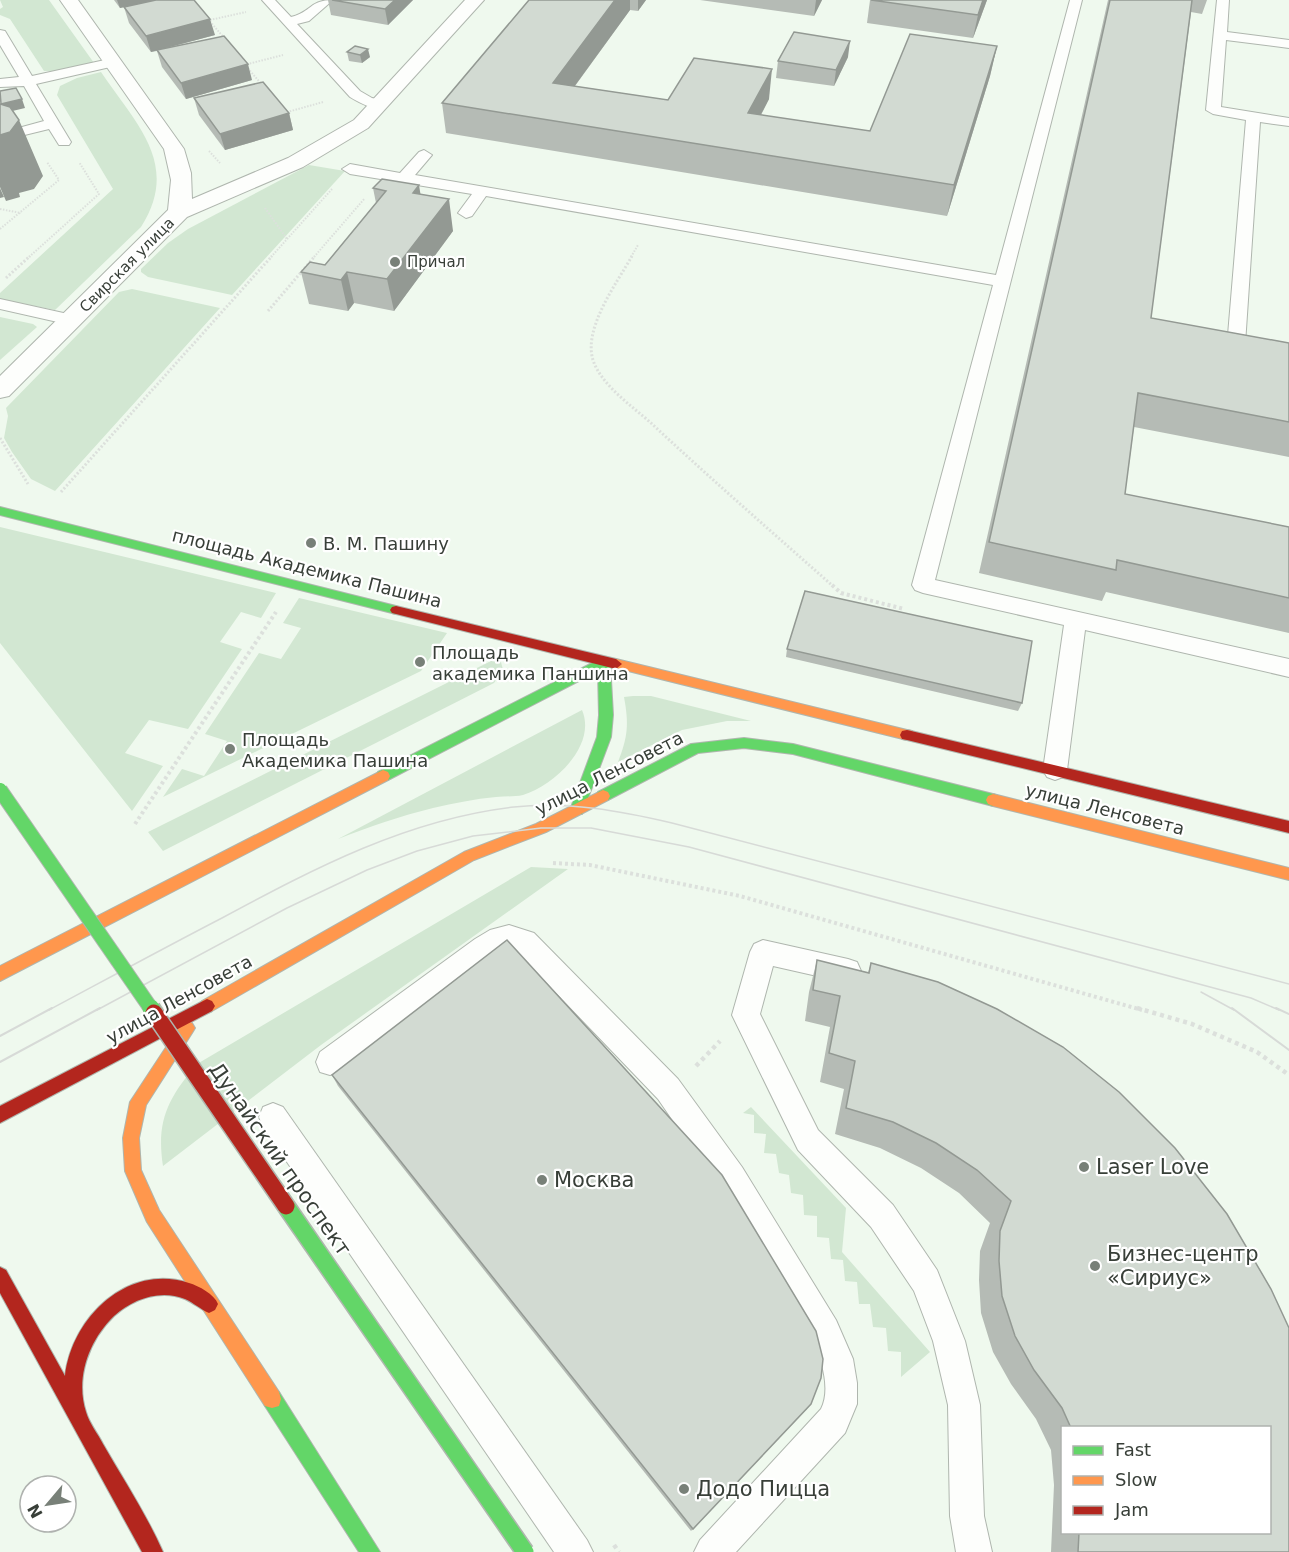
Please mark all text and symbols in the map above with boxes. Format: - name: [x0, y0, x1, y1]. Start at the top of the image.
- street label: Свирская улица: [76, 214, 178, 316]
- place label: Причал: [407, 253, 465, 271]
- marker: Причал: [388, 255, 402, 269]
- street label: площадь Академика Пашина: [170, 524, 444, 612]
- place label: В. М. Пашину: [323, 533, 449, 554]
- marker: В. М. Пашину: [304, 536, 318, 550]
- place label: Площадь академика Паншина: [432, 642, 629, 684]
- marker: Площадь академика Паншина: [413, 655, 427, 669]
- street label: улица Ленсовета: [531, 727, 687, 819]
- place label: Площадь Академика Пашина: [242, 729, 428, 771]
- marker: Площадь Академика Пашина: [223, 742, 237, 756]
- street label: улица Ленсовета: [1023, 779, 1187, 839]
- street label: улица Ленсовета: [102, 950, 256, 1048]
- street label: Дунайский проспект: [204, 1058, 356, 1260]
- place label: Laser Love: [1096, 1155, 1209, 1179]
- marker: Laser Love: [1077, 1160, 1091, 1174]
- place label: Москва: [554, 1168, 634, 1192]
- marker: Москва: [535, 1173, 549, 1187]
- place label: Бизнес-центр «Сириус»: [1107, 1242, 1259, 1290]
- marker: Бизнес-центр «Сириус»: [1088, 1259, 1102, 1273]
- legend: [1061, 1426, 1271, 1534]
- text: Fast: [1115, 1439, 1151, 1460]
- text: Slow: [1115, 1469, 1157, 1490]
- north arrow: [18, 1474, 78, 1534]
- place label: Додо Пицца: [696, 1477, 830, 1501]
- marker: Додо Пицца: [677, 1482, 691, 1496]
- text: Jam: [1114, 1499, 1149, 1520]
- text: N: [24, 1501, 47, 1521]

